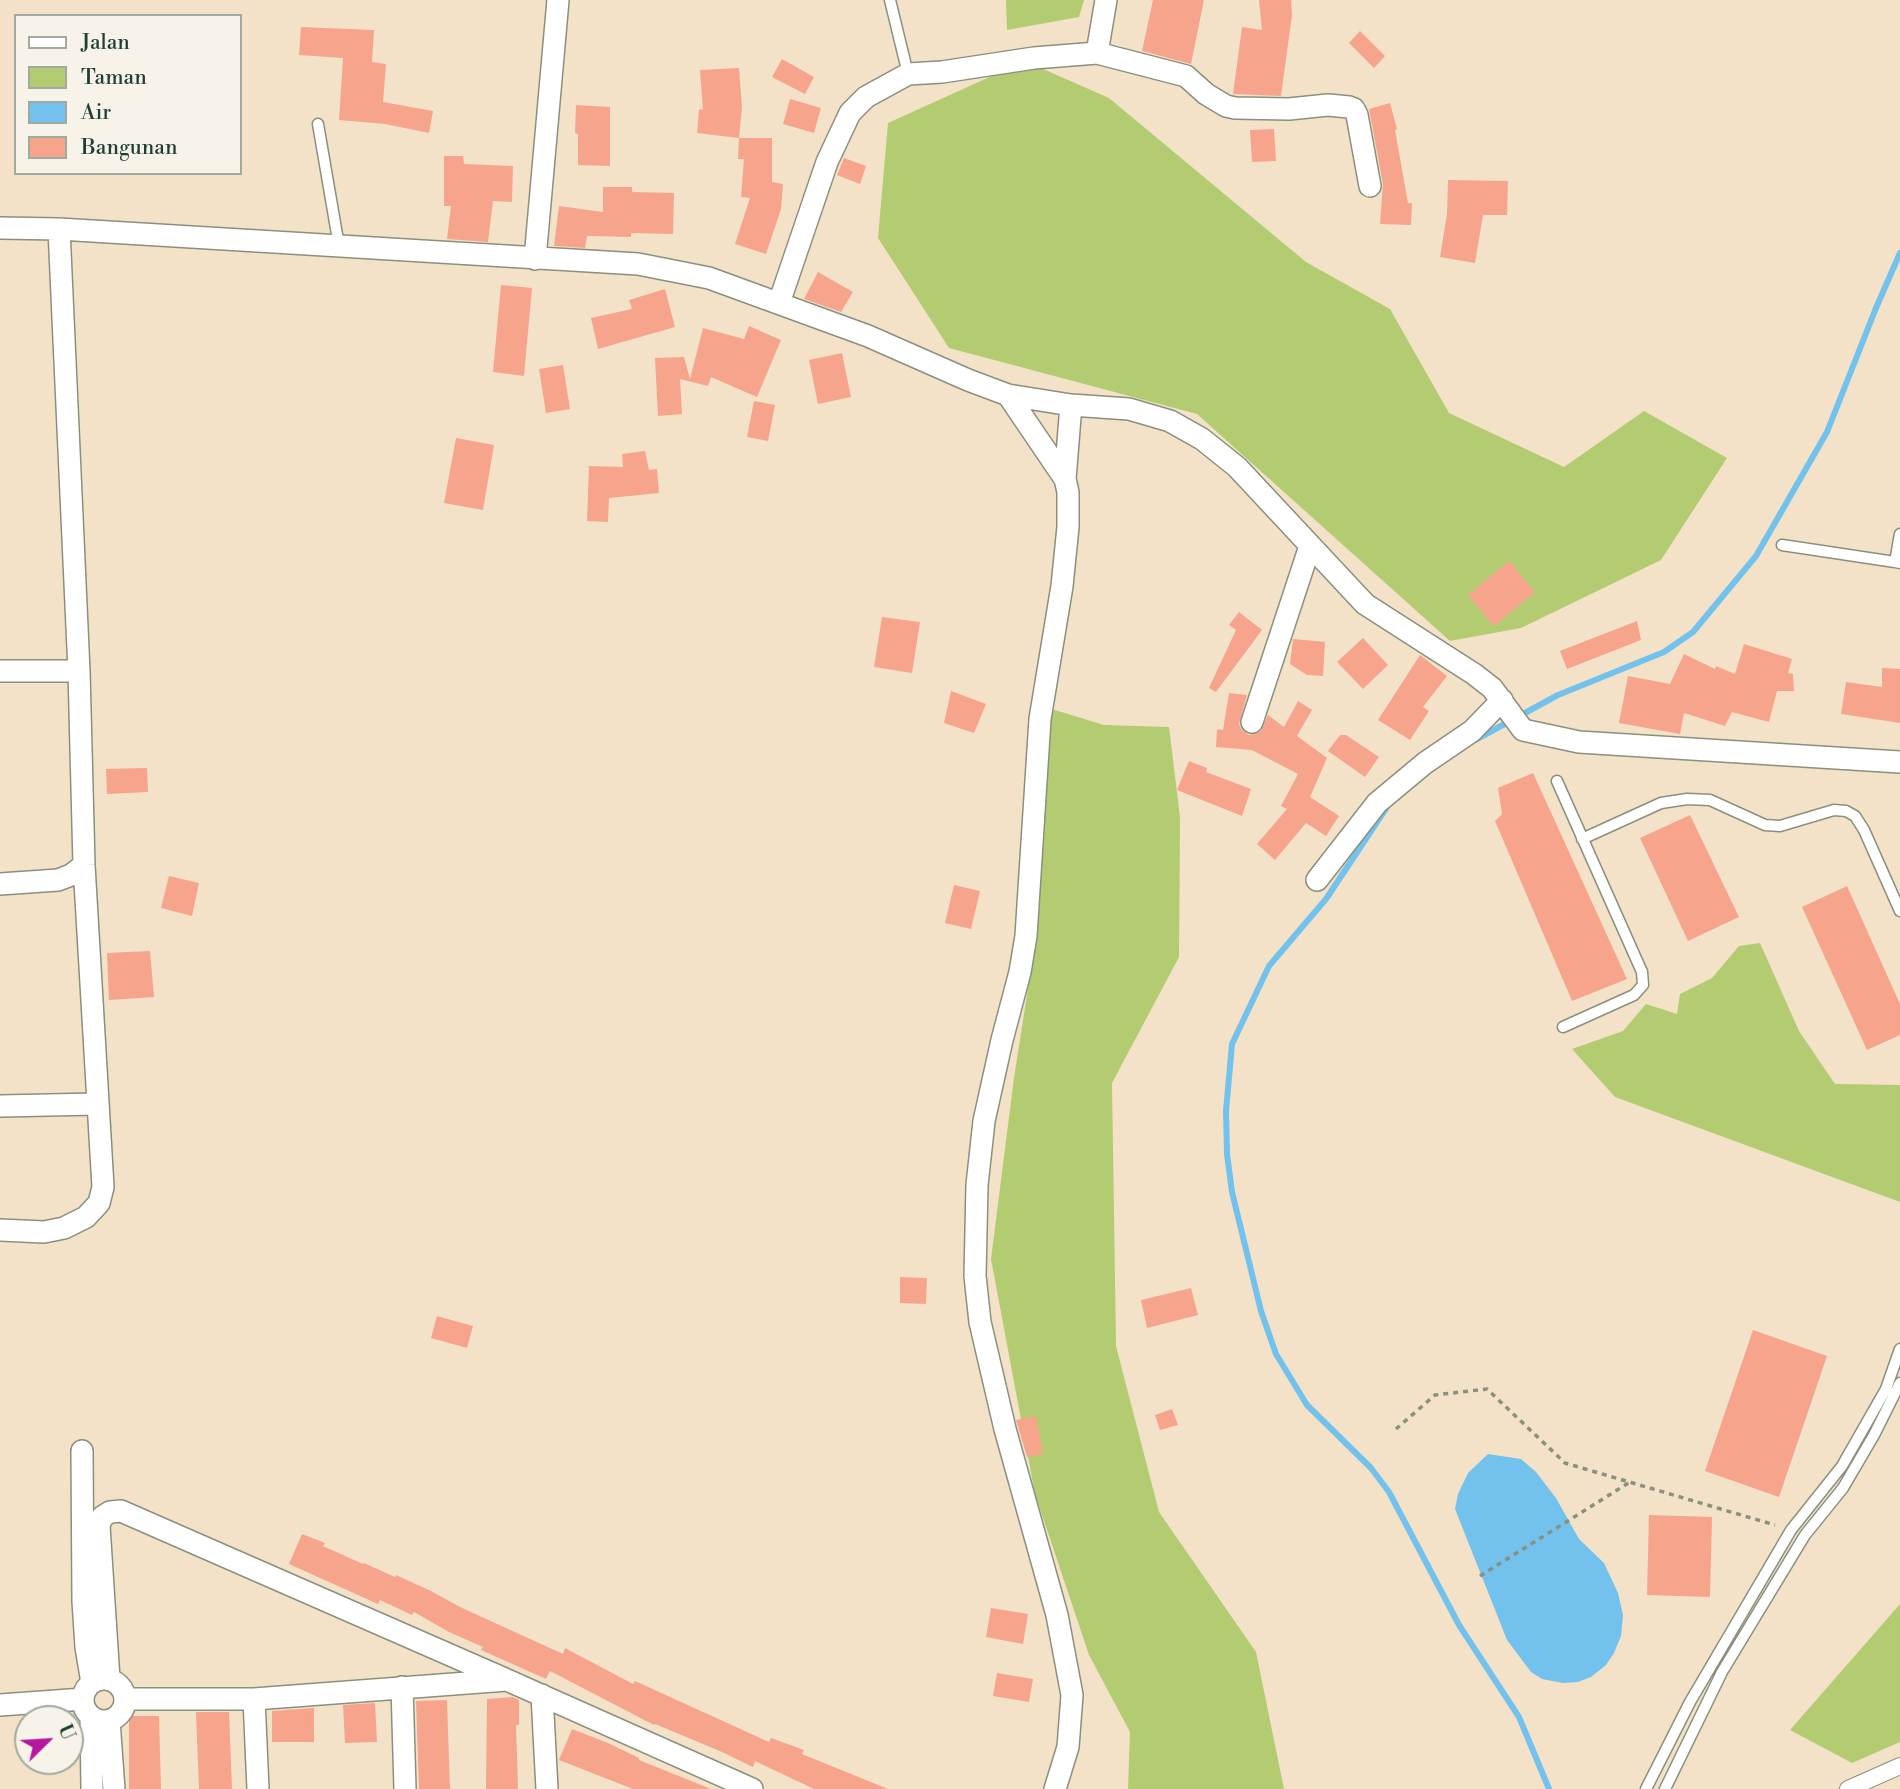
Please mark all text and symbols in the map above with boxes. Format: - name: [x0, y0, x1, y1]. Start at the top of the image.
- legend: [14, 14, 242, 175]
- text: Jalan: [81, 30, 130, 56]
- text: Taman: [81, 65, 147, 91]
- text: Air: [81, 100, 111, 126]
- text: Bangunan: [81, 135, 177, 161]
- north arrow: [14, 1705, 84, 1775]
- text: U: [52, 1721, 80, 1744]

